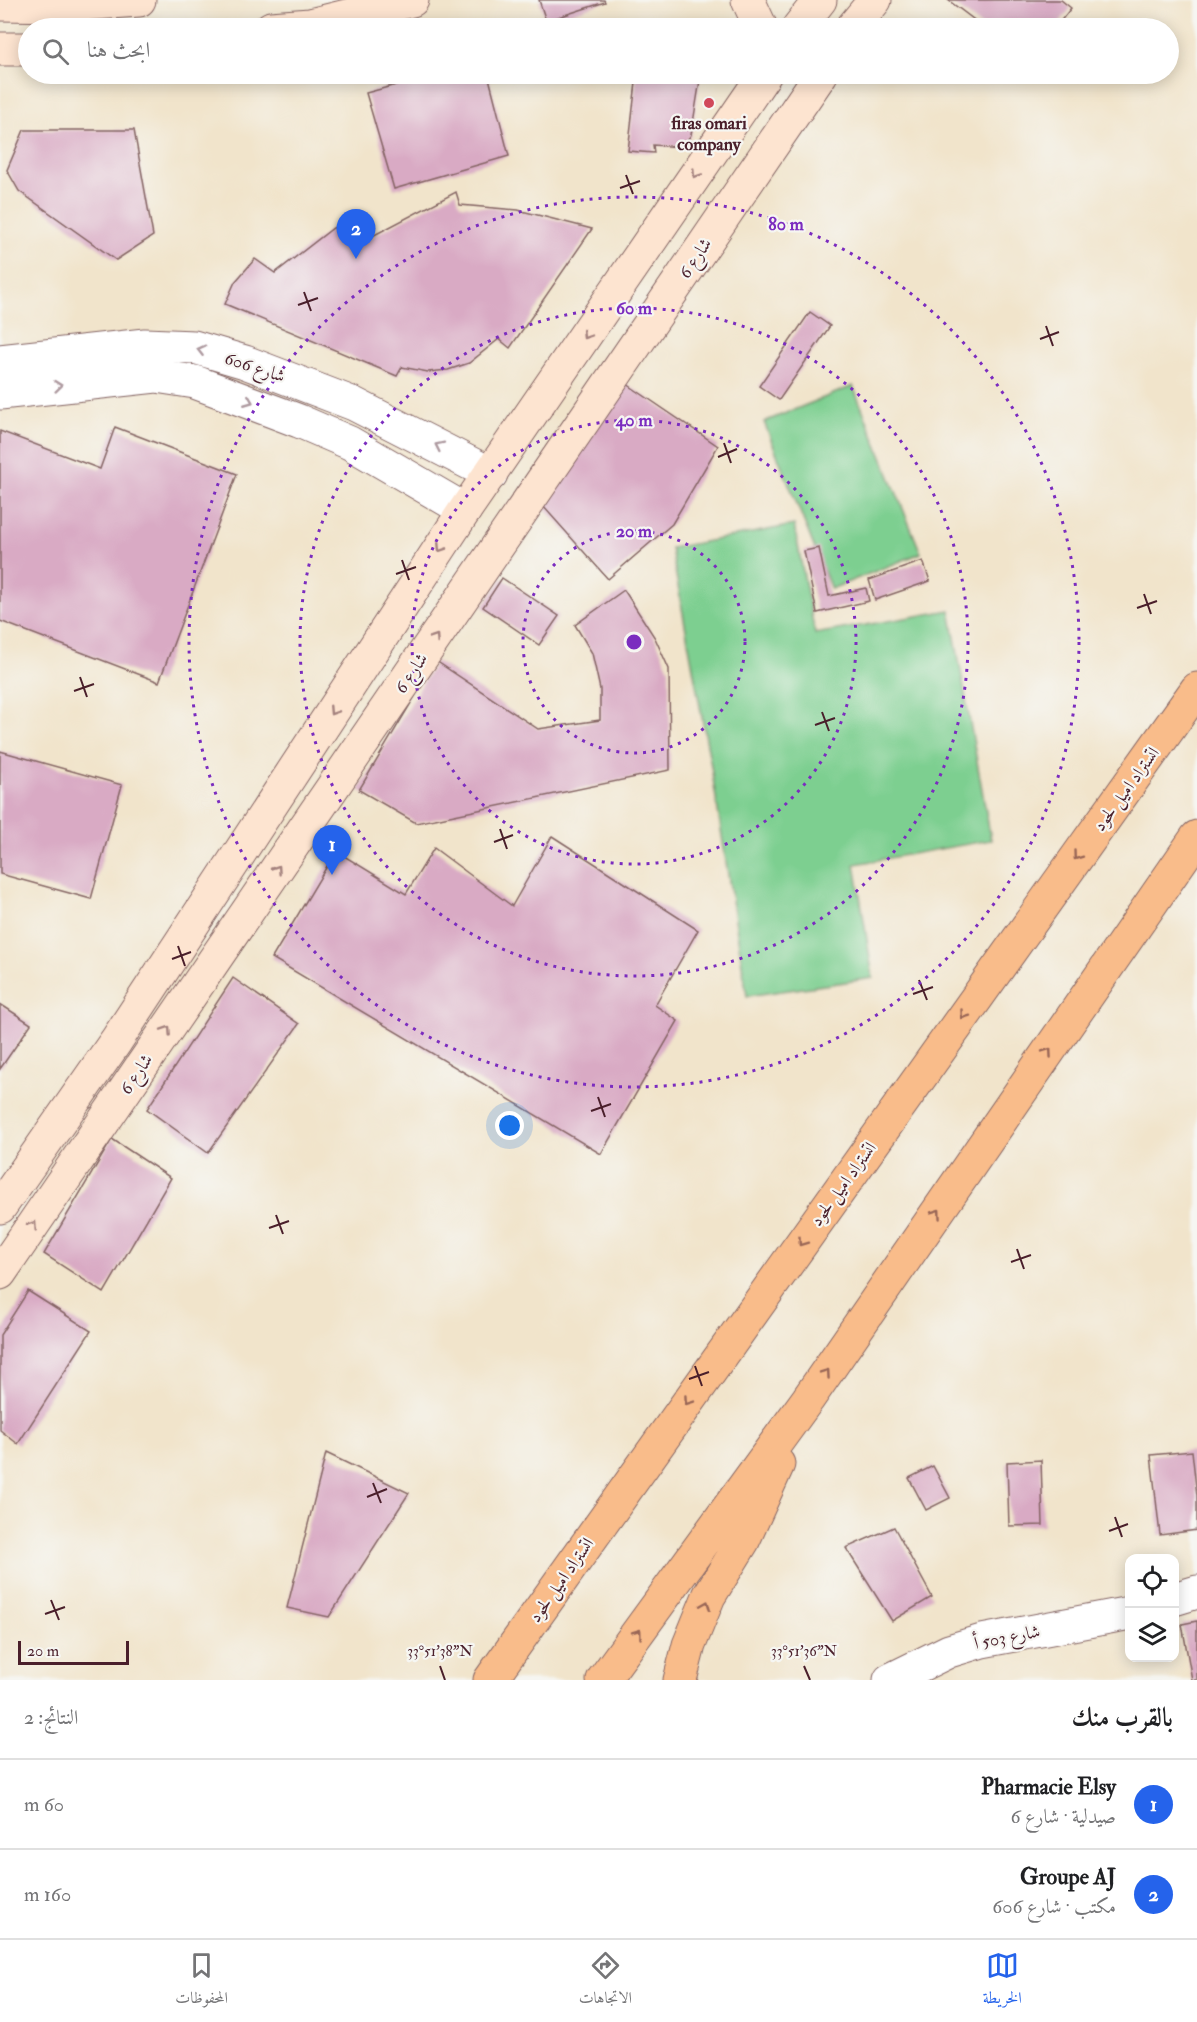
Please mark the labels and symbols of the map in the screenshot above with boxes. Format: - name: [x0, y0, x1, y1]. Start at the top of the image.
- marker: firas omari company: [702, 96, 716, 110]
- place label: firas omari company: [670, 112, 747, 156]
- one-way arrow: [692, 167, 703, 178]
- pin: 2: [336, 210, 376, 259]
- text: 80 m: [768, 213, 805, 236]
- street label: شارع 6: [674, 234, 720, 285]
- text: 60 m: [616, 297, 653, 320]
- one-way arrow: [582, 328, 593, 339]
- one-way arrow: [196, 344, 206, 357]
- street label: شارع 606: [221, 347, 288, 391]
- one-way arrow: [54, 381, 63, 393]
- one-way arrow: [242, 394, 253, 406]
- text: 40 m: [615, 409, 653, 432]
- one-way arrow: [435, 442, 446, 454]
- text: 20 m: [616, 520, 653, 543]
- one-way arrow: [436, 542, 448, 552]
- centre of rings: [624, 632, 644, 652]
- one-way arrow: [428, 634, 439, 645]
- street label: شارع 6: [390, 649, 436, 700]
- one-way arrow: [329, 705, 341, 715]
- street label: اتستراد اميل لحود: [1088, 743, 1166, 837]
- pin: 1: [312, 826, 352, 875]
- one-way arrow: [1074, 850, 1085, 861]
- one-way arrow: [270, 864, 281, 875]
- one-way arrow: [960, 1008, 971, 1019]
- one-way arrow: [160, 1025, 171, 1036]
- one-way arrow: [1041, 1048, 1052, 1059]
- street label: شارع 6: [115, 1050, 161, 1101]
- your location: [495, 1111, 524, 1140]
- street label: اتستراد اميل لحود: [805, 1138, 883, 1232]
- one-way arrow: [930, 1208, 941, 1219]
- one-way arrow: [26, 1221, 37, 1232]
- one-way arrow: [798, 1235, 809, 1246]
- one-way arrow: [819, 1369, 830, 1380]
- one-way arrow: [684, 1394, 695, 1405]
- street label: اتستراد اميل لحود: [524, 1533, 600, 1628]
- one-way arrow: [699, 1600, 711, 1611]
- street label: شارع 503 أ: [972, 1618, 1043, 1658]
- one-way arrow: [631, 1628, 642, 1639]
- scale bar: [18, 1638, 129, 1666]
- text: 33°51'38"N: [407, 1642, 473, 1661]
- text: 33°51'36"N: [771, 1642, 838, 1661]

